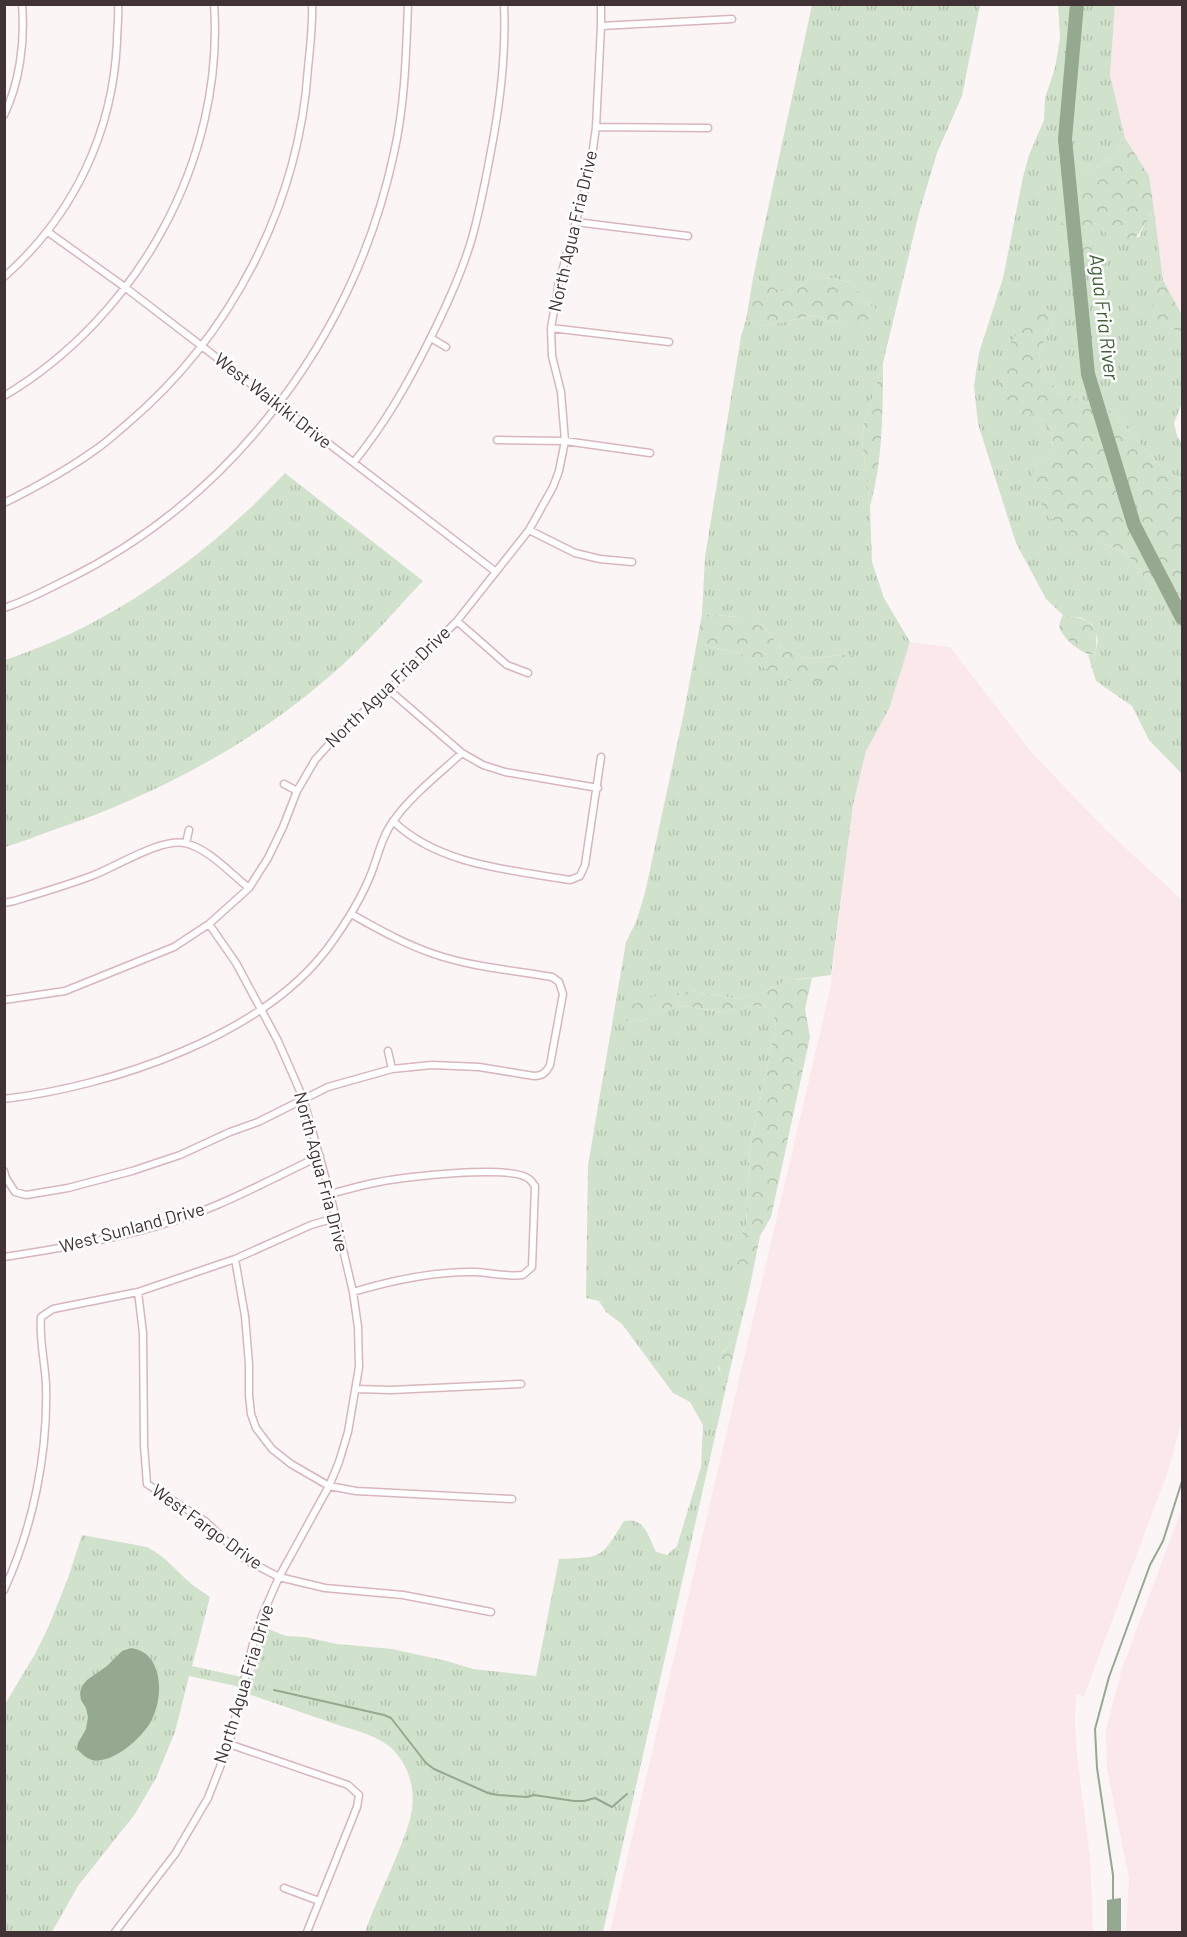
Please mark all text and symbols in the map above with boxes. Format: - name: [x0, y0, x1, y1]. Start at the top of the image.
- street label: North Agua Fria Drive: [543, 148, 601, 314]
- water label: Agua Fria River: [1085, 252, 1125, 382]
- street label: West Waikiki Drive: [211, 348, 337, 453]
- street label: North Agua Fria Drive: [320, 621, 454, 752]
- street label: North Agua Fria Drive: [290, 1089, 354, 1254]
- street label: West Sunland Drive: [57, 1197, 207, 1257]
- street label: West Fargo Drive: [148, 1479, 267, 1574]
- street label: North Agua Fria Drive: [208, 1601, 278, 1766]

